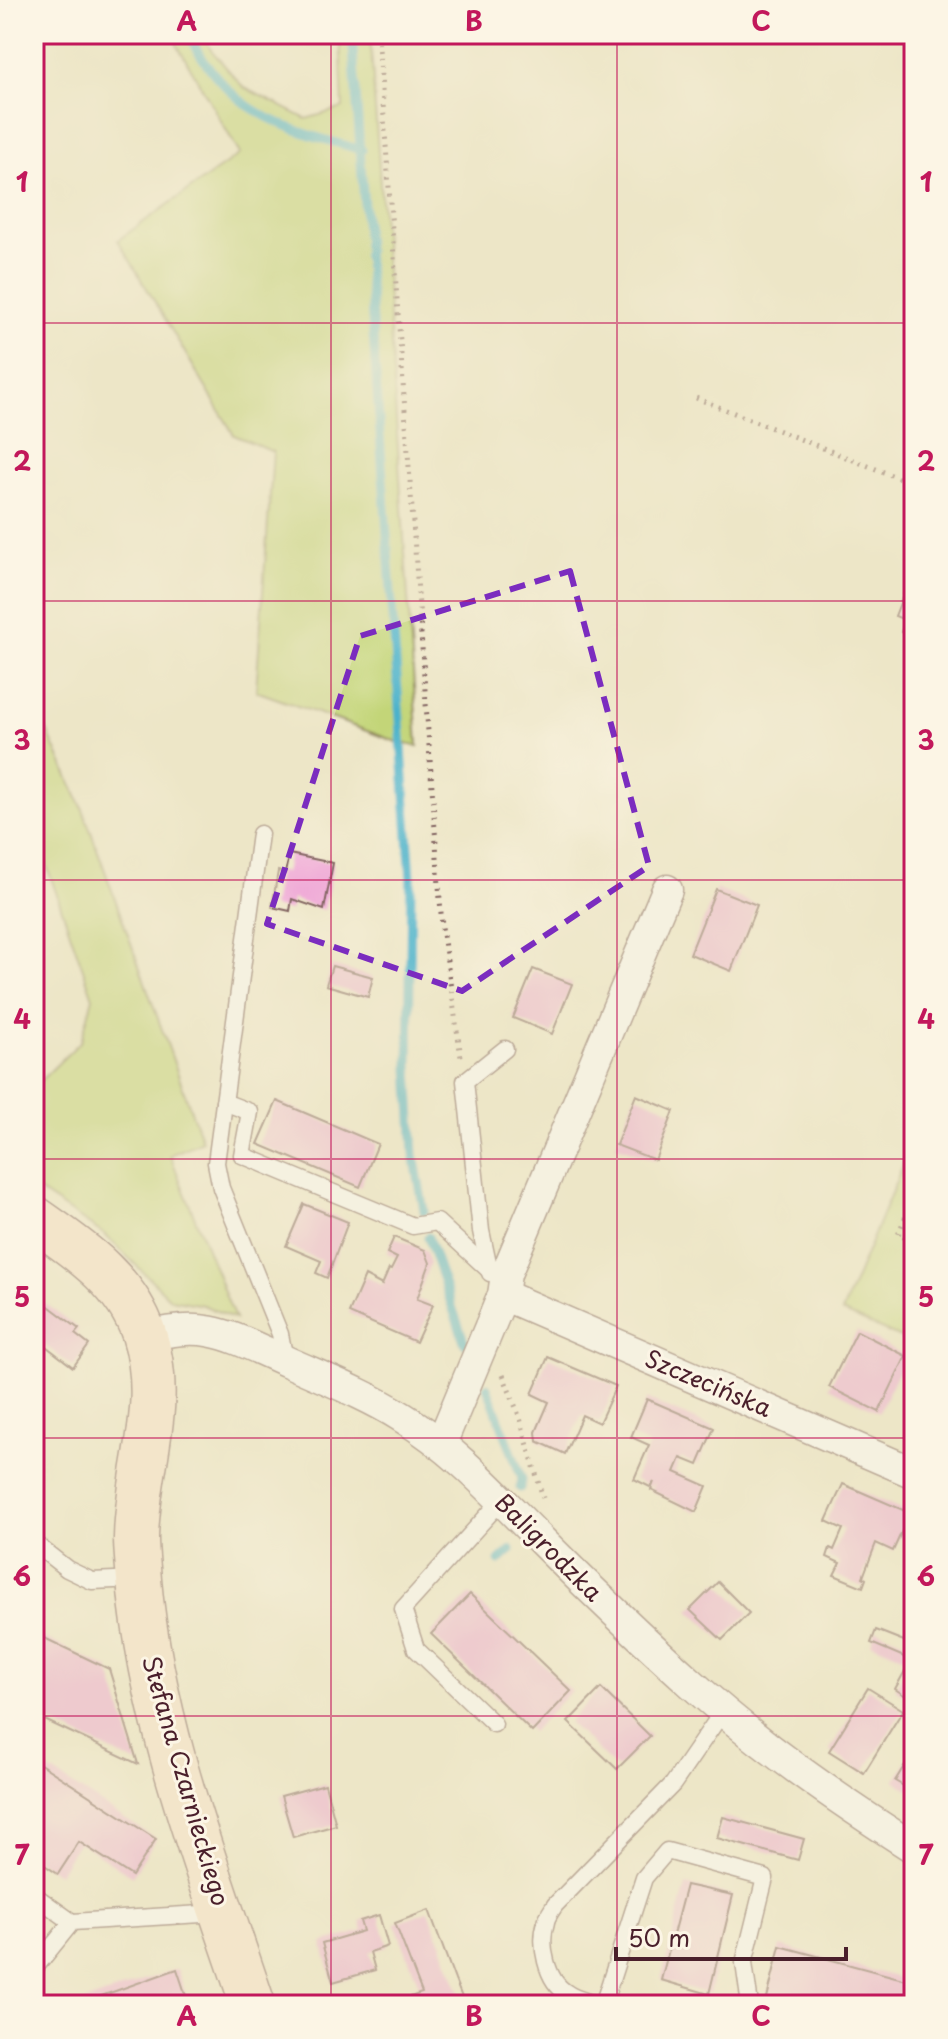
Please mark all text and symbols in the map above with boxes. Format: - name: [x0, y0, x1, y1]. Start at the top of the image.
- text: A: [177, 1, 197, 40]
- text: B: [465, 1, 483, 40]
- text: C: [751, 1, 771, 40]
- text: 1: [16, 162, 28, 201]
- text: 1: [920, 162, 932, 201]
- text: 2: [13, 441, 31, 480]
- text: 2: [917, 441, 935, 480]
- text: 3: [13, 720, 31, 759]
- text: 3: [917, 720, 935, 759]
- text: 4: [13, 999, 31, 1038]
- text: 4: [917, 999, 935, 1038]
- text: 5: [14, 1277, 30, 1316]
- text: 5: [918, 1277, 934, 1316]
- street label: Szczecińska: [640, 1339, 778, 1425]
- street label: Baligrodzka: [487, 1484, 612, 1609]
- text: 6: [13, 1556, 31, 1595]
- text: 6: [917, 1556, 935, 1595]
- street label: Stefana Czarnieckiego: [134, 1651, 240, 1910]
- text: 7: [15, 1835, 30, 1874]
- text: 7: [919, 1835, 934, 1874]
- scale bar: [616, 1911, 846, 1961]
- text: 50 m: [628, 1919, 690, 1955]
- text: A: [177, 1996, 197, 2035]
- text: B: [465, 1996, 483, 2035]
- text: C: [751, 1996, 771, 2035]

